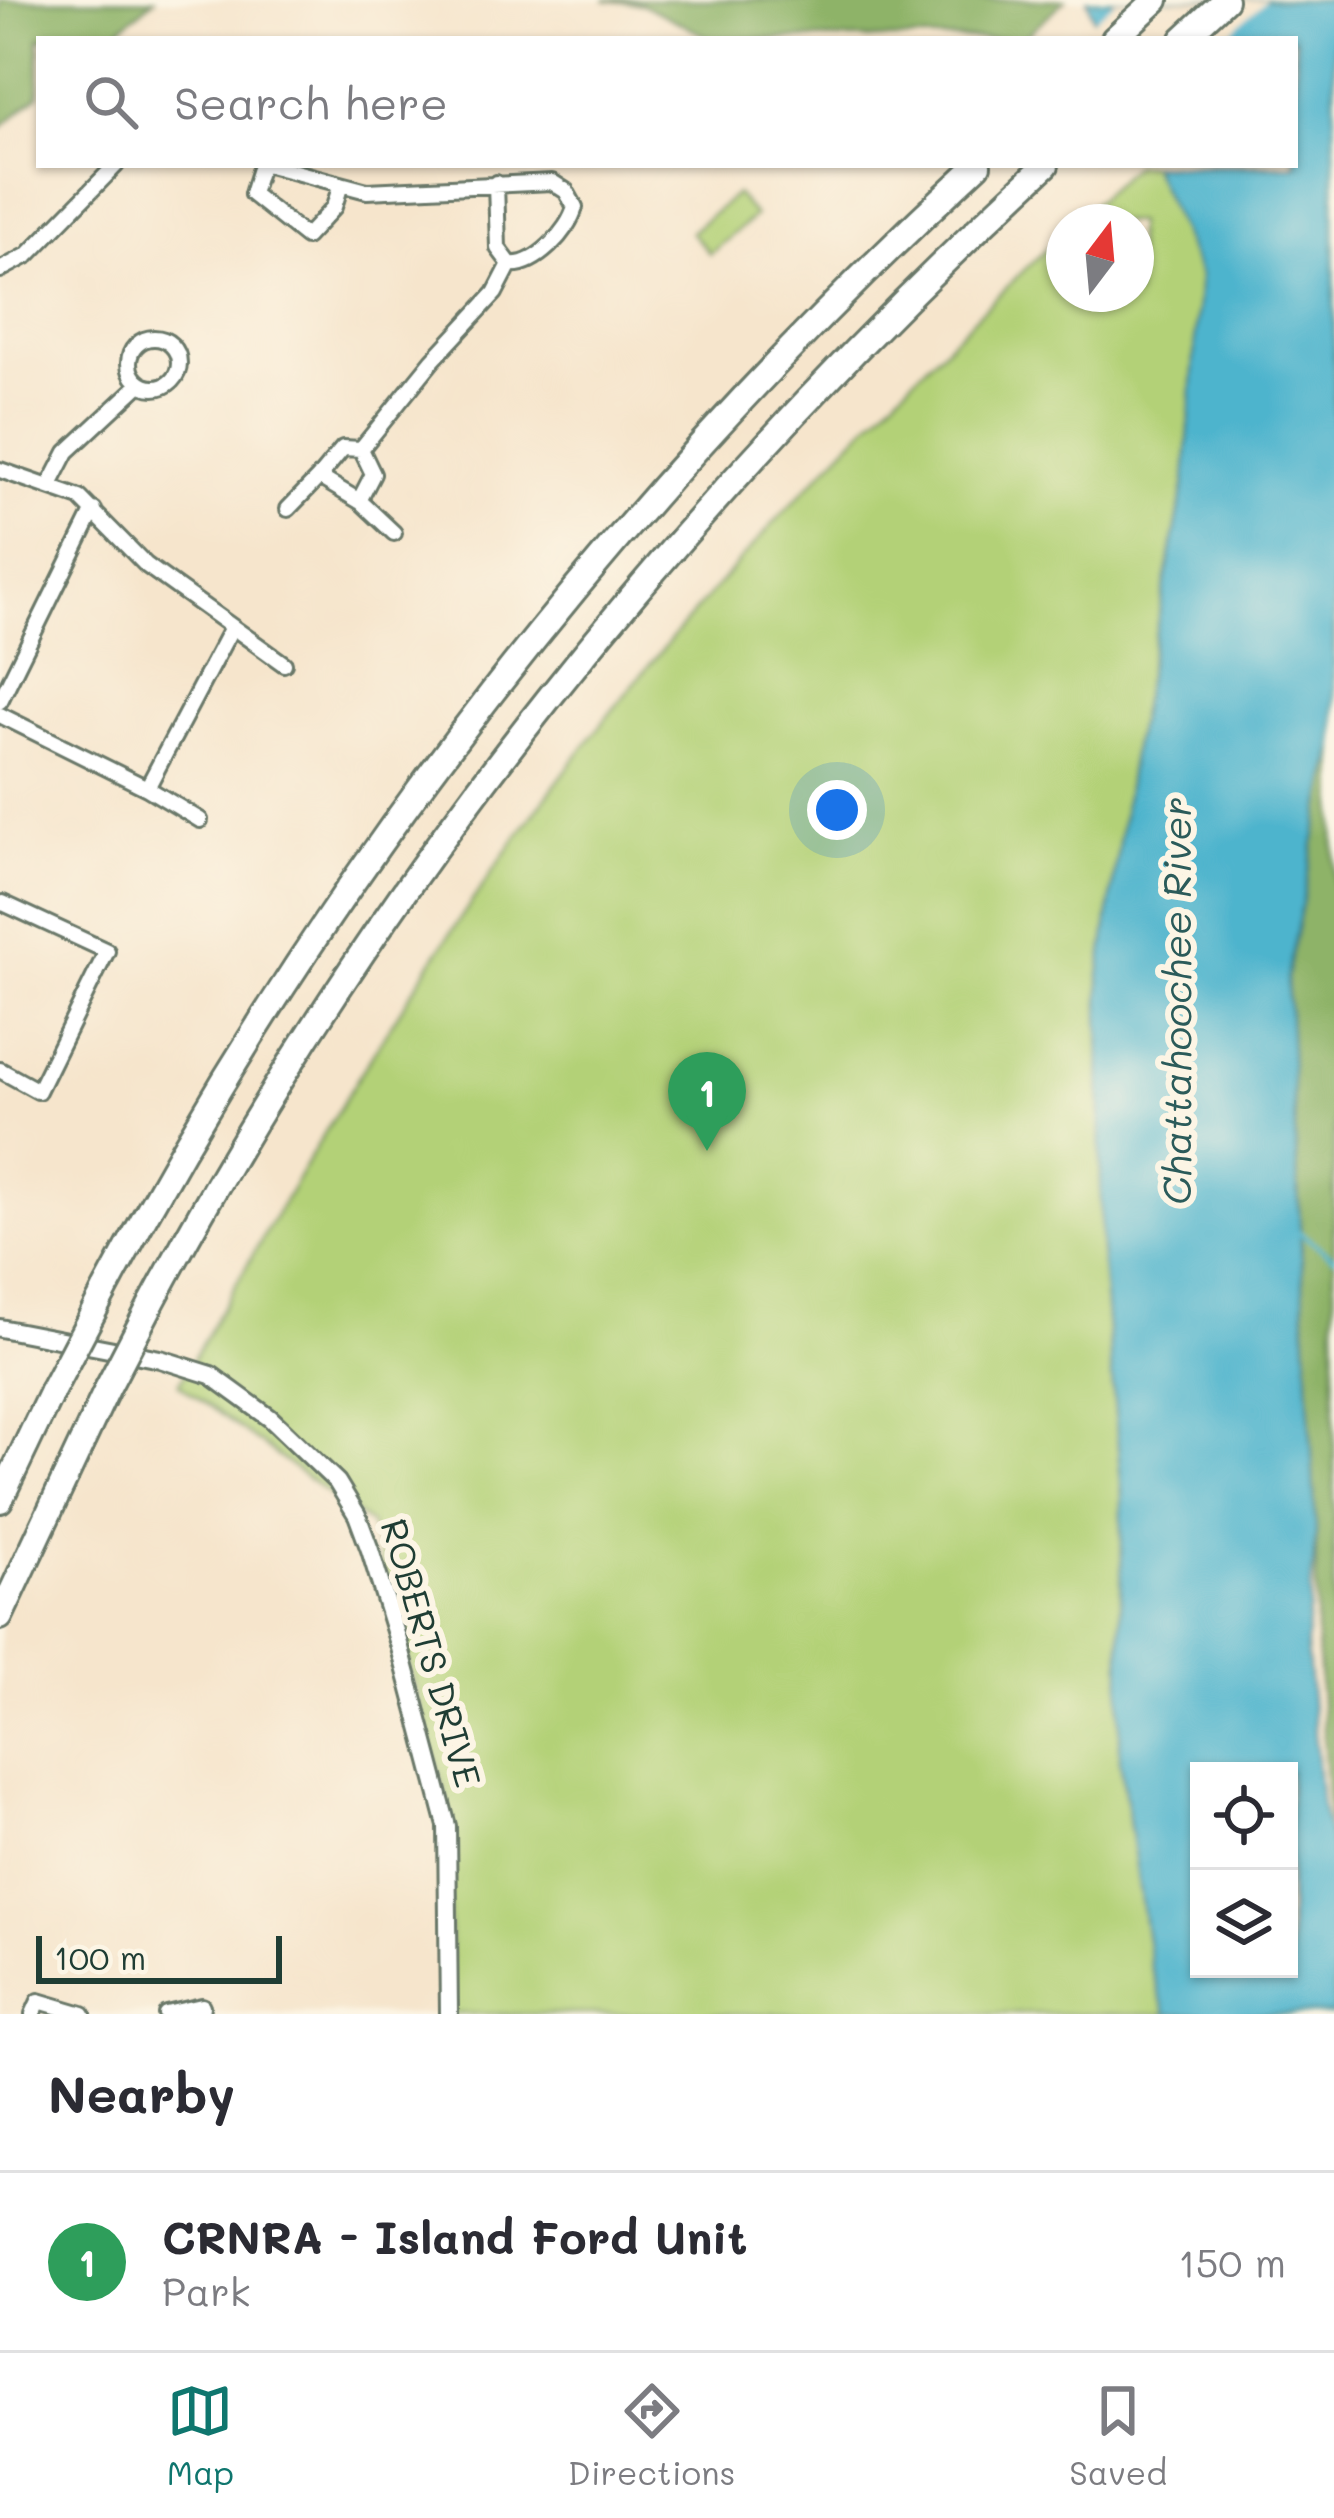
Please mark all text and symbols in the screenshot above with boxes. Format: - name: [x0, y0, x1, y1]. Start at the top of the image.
- search box: [36, 36, 1298, 168]
- icon: search: [78, 69, 144, 135]
- text: Search here: [174, 73, 448, 131]
- north arrow: [1046, 204, 1154, 312]
- your location: [807, 780, 867, 840]
- water label: Chattahoochee River: [1150, 797, 1201, 1205]
- pin: 1: [668, 1052, 746, 1151]
- street label: ROBERTS DRIVE: [372, 1513, 493, 1792]
- map controls: [1190, 1762, 1298, 1978]
- button: locate: [1190, 1762, 1298, 1870]
- button: layers: [1190, 1870, 1298, 1978]
- scale bar: [36, 1930, 282, 1983]
- text: 100 m: [54, 1935, 146, 1978]
- text: Nearby: [48, 2059, 235, 2126]
- text: CRNRA - Island Ford Unit: [162, 2207, 748, 2265]
- text: 1: [78, 2236, 96, 2287]
- text: 150 m: [1178, 2236, 1286, 2287]
- text: Park: [162, 2265, 250, 2316]
- tab: Map: [167, 2378, 234, 2493]
- tab: Directions: [568, 2378, 735, 2493]
- tab: Saved: [1069, 2378, 1167, 2493]

